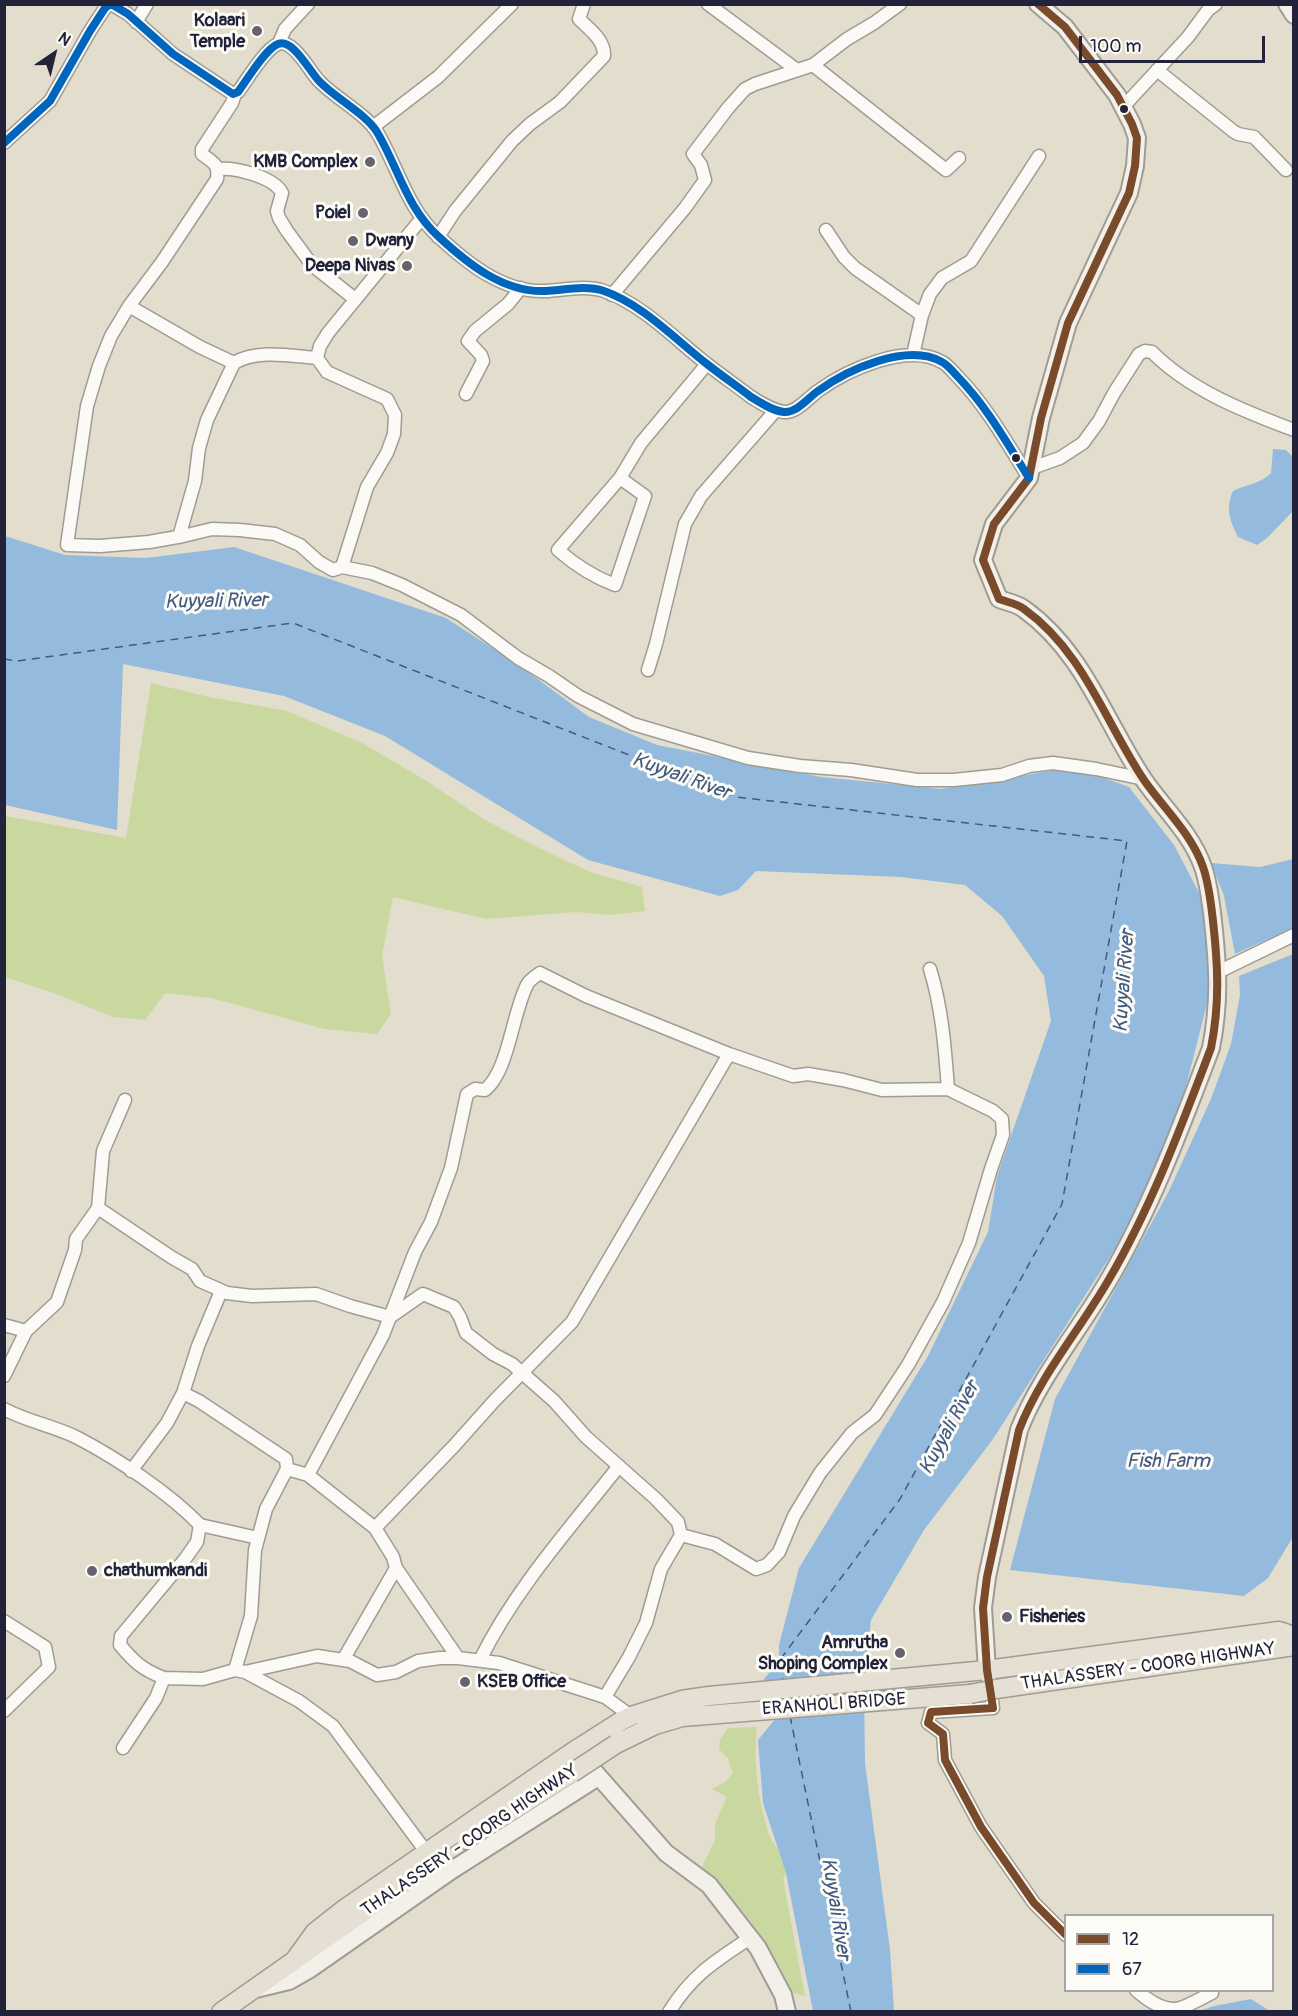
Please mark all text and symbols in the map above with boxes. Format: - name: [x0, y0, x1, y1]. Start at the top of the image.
- place label: Kolaari Temple: [190, 10, 245, 52]
- north arrow: [24, 24, 84, 84]
- marker: Kolaari Temple: [250, 24, 264, 38]
- scale bar: [1082, 24, 1268, 62]
- text: N: [54, 28, 74, 51]
- text: 100 m: [1090, 35, 1142, 58]
- unlabelled marker: [1118, 103, 1130, 115]
- place label: KMB Complex: [253, 151, 358, 173]
- marker: KMB Complex: [363, 155, 377, 169]
- place label: Poiel: [315, 202, 351, 224]
- marker: Poiel: [356, 206, 370, 220]
- place label: Dwany: [365, 230, 414, 252]
- marker: Dwany: [346, 234, 360, 248]
- place label: Deepa Nivas: [305, 255, 395, 277]
- marker: Deepa Nivas: [400, 259, 414, 273]
- unlabelled marker: [1010, 452, 1022, 464]
- water label: Kuyyali River: [164, 589, 268, 615]
- water label: Kuyyali River: [629, 748, 733, 806]
- water label: Kuyyali River: [1109, 929, 1141, 1033]
- water label: Kuyyali River: [915, 1377, 985, 1479]
- water label: Fish Farm: [1126, 1450, 1210, 1474]
- place label: chathumkandi: [104, 1560, 207, 1582]
- marker: chathumkandi: [85, 1564, 99, 1578]
- place label: Fisheries: [1019, 1606, 1085, 1628]
- marker: Fisheries: [1000, 1610, 1014, 1624]
- place label: Amrutha Shoping Complex: [758, 1632, 888, 1674]
- street label: THALASSERY - COORG HIGHWAY: [1019, 1638, 1277, 1696]
- marker: Amrutha Shoping Complex: [893, 1646, 907, 1660]
- place label: KSEB Office: [477, 1671, 566, 1693]
- marker: KSEB Office: [458, 1675, 472, 1689]
- street label: ERANHOLI BRIDGE: [761, 1689, 907, 1721]
- street label: THALASSERY - COORG HIGHWAY: [357, 1760, 583, 1922]
- water label: Kuyyali River: [815, 1856, 855, 1962]
- legend: [1064, 1914, 1274, 1992]
- text: 12: [1122, 1928, 1139, 1951]
- text: 67: [1122, 1958, 1142, 1981]

